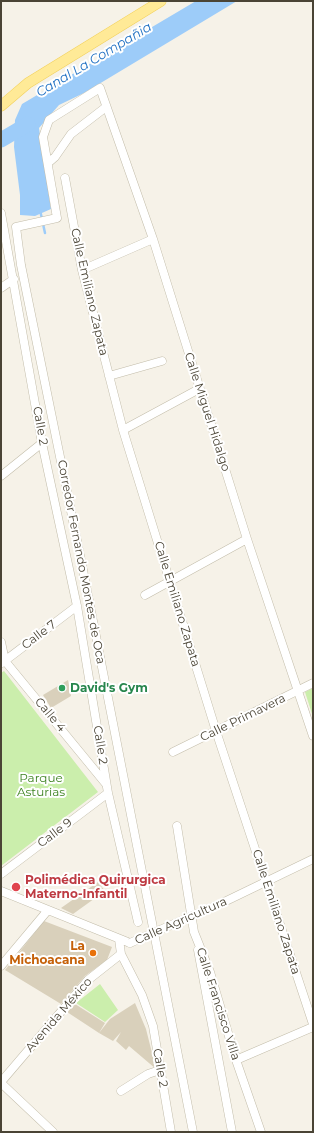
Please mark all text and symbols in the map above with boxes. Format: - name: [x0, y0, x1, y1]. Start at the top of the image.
- water label: Canal La Compañia: [33, 19, 155, 101]
- street label: Calle Emiliano Zapata: [67, 227, 111, 357]
- street label: Calle Miguel Hidalgo: [181, 351, 233, 473]
- street label: Calle 2: [30, 405, 50, 447]
- street label: Corredor Fernando Montes de Oca: [54, 459, 108, 665]
- street label: Calle Emiliano Zapata: [151, 540, 203, 668]
- street label: Calle 7: [19, 617, 59, 653]
- place label: David's Gym: [70, 681, 148, 695]
- marker: David's Gym: [57, 683, 67, 693]
- street label: Calle Primavera: [198, 691, 288, 745]
- street label: Calle 4: [32, 695, 68, 735]
- street label: Calle 2: [90, 725, 110, 765]
- park label: Parque Asturias: [17, 771, 65, 799]
- street label: Calle 9: [35, 815, 75, 851]
- street label: Calle Emiliano Zapata: [249, 848, 303, 976]
- place label: Polimédica Quirurgica Materno-Infantil: [25, 873, 166, 901]
- marker: Polimédica Quirurgica Materno-Infantil: [10, 881, 22, 893]
- street label: Calle Agricultura: [133, 894, 229, 948]
- place label: La Michoacana: [9, 939, 85, 967]
- street label: Calle Francisco Villa: [193, 946, 243, 1062]
- marker: La Michoacana: [88, 948, 98, 958]
- street label: Avenida México: [23, 975, 95, 1055]
- street label: Calle 2: [150, 1047, 170, 1089]

